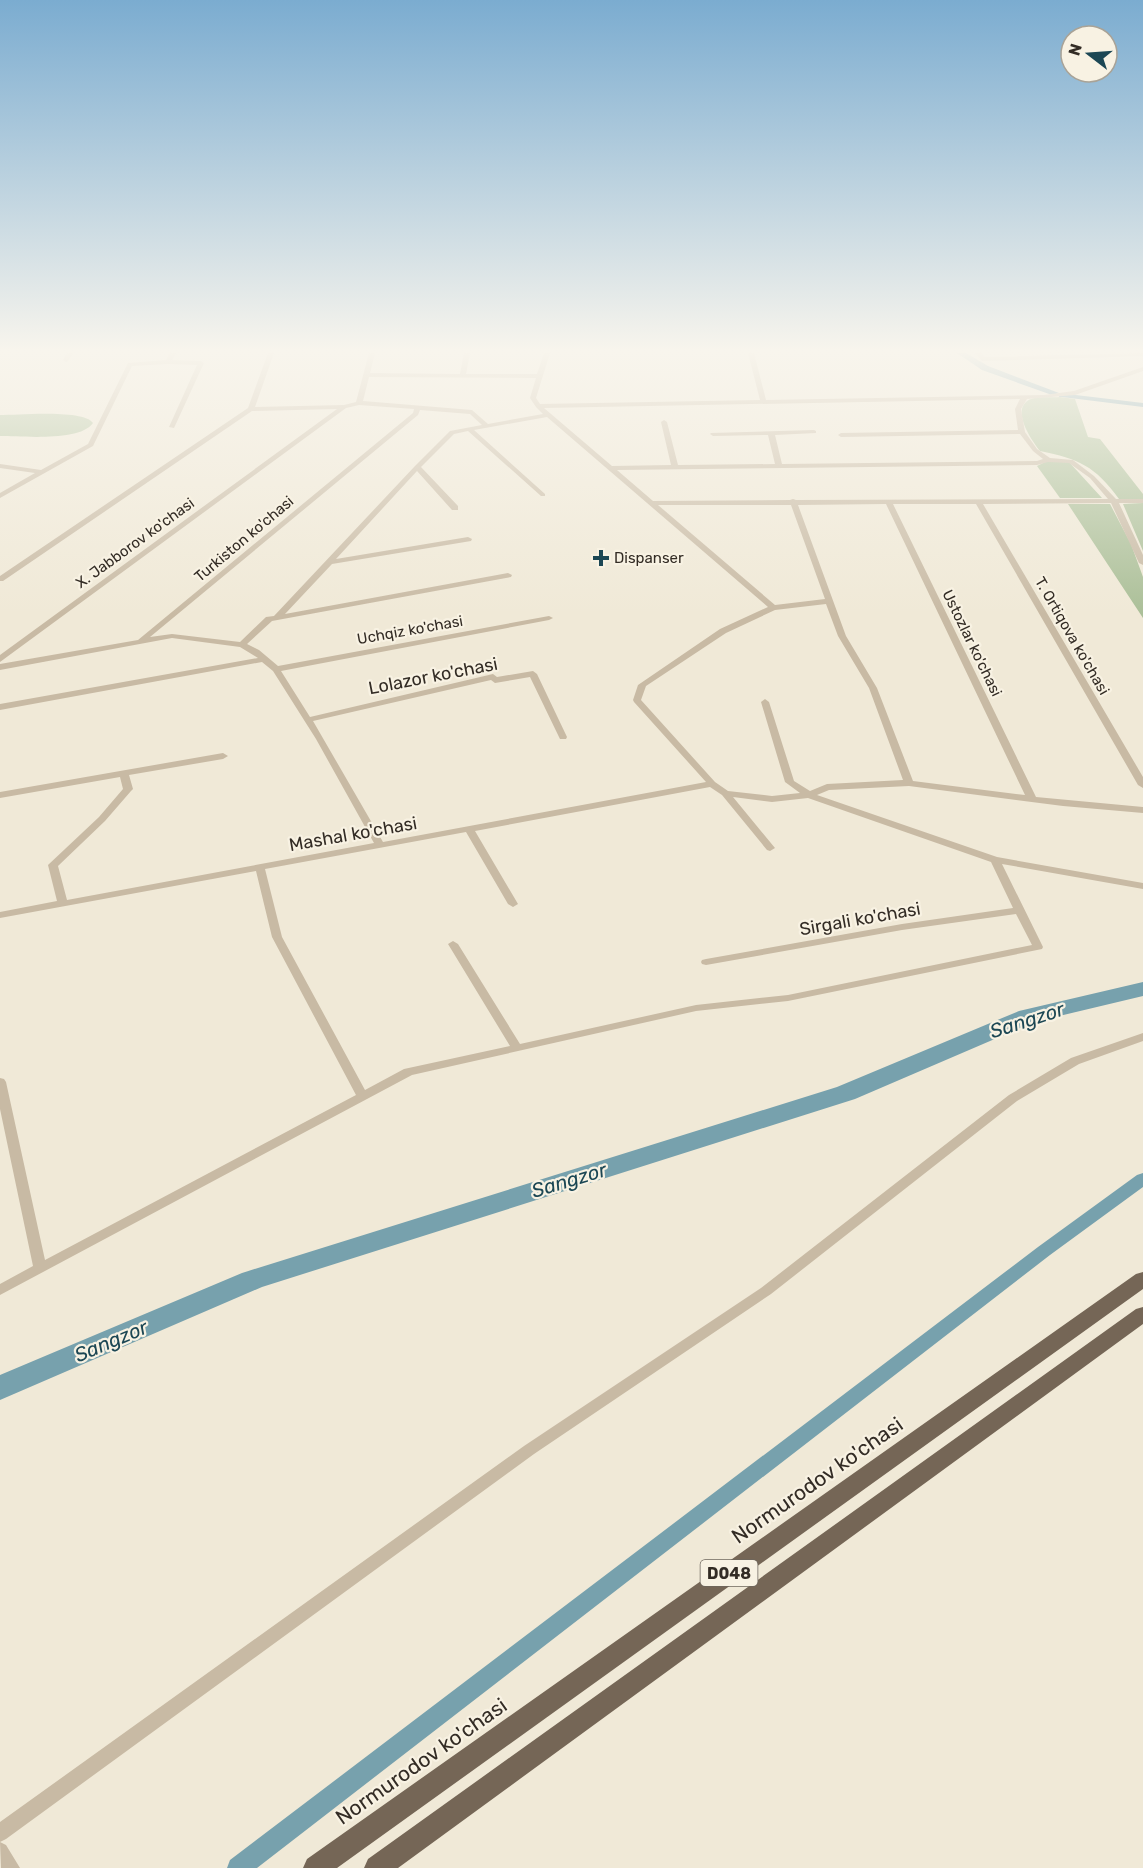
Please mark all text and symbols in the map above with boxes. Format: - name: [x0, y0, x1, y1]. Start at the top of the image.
- north arrow: [1059, 24, 1119, 84]
- text: N: [1064, 41, 1086, 58]
- street label: Turkiston ko'chasi: [191, 492, 297, 586]
- street label: X. Jabborov ko'chasi: [72, 494, 198, 592]
- marker: Dispanser: [592, 549, 610, 567]
- place label: Dispanser: [614, 549, 684, 567]
- street label: T. Ortiqova ko'chasi: [1031, 574, 1113, 698]
- street label: Ustozlar ko'chasi: [938, 587, 1006, 699]
- street label: Uchqiz ko'chasi: [356, 612, 464, 648]
- street label: Lolazor ko'chasi: [366, 653, 500, 699]
- street label: Mashal ko'chasi: [287, 812, 419, 856]
- street label: Sirgali ko'chasi: [798, 898, 922, 940]
- water label: Sangzor: [987, 996, 1069, 1043]
- water label: Sangzor: [529, 1157, 611, 1203]
- water label: Sangzor: [71, 1314, 152, 1367]
- street label: Normurodov ko'chasi: [726, 1411, 908, 1549]
- road number: D048: [700, 1560, 758, 1586]
- street label: Normurodov ko'chasi: [330, 1692, 512, 1830]

